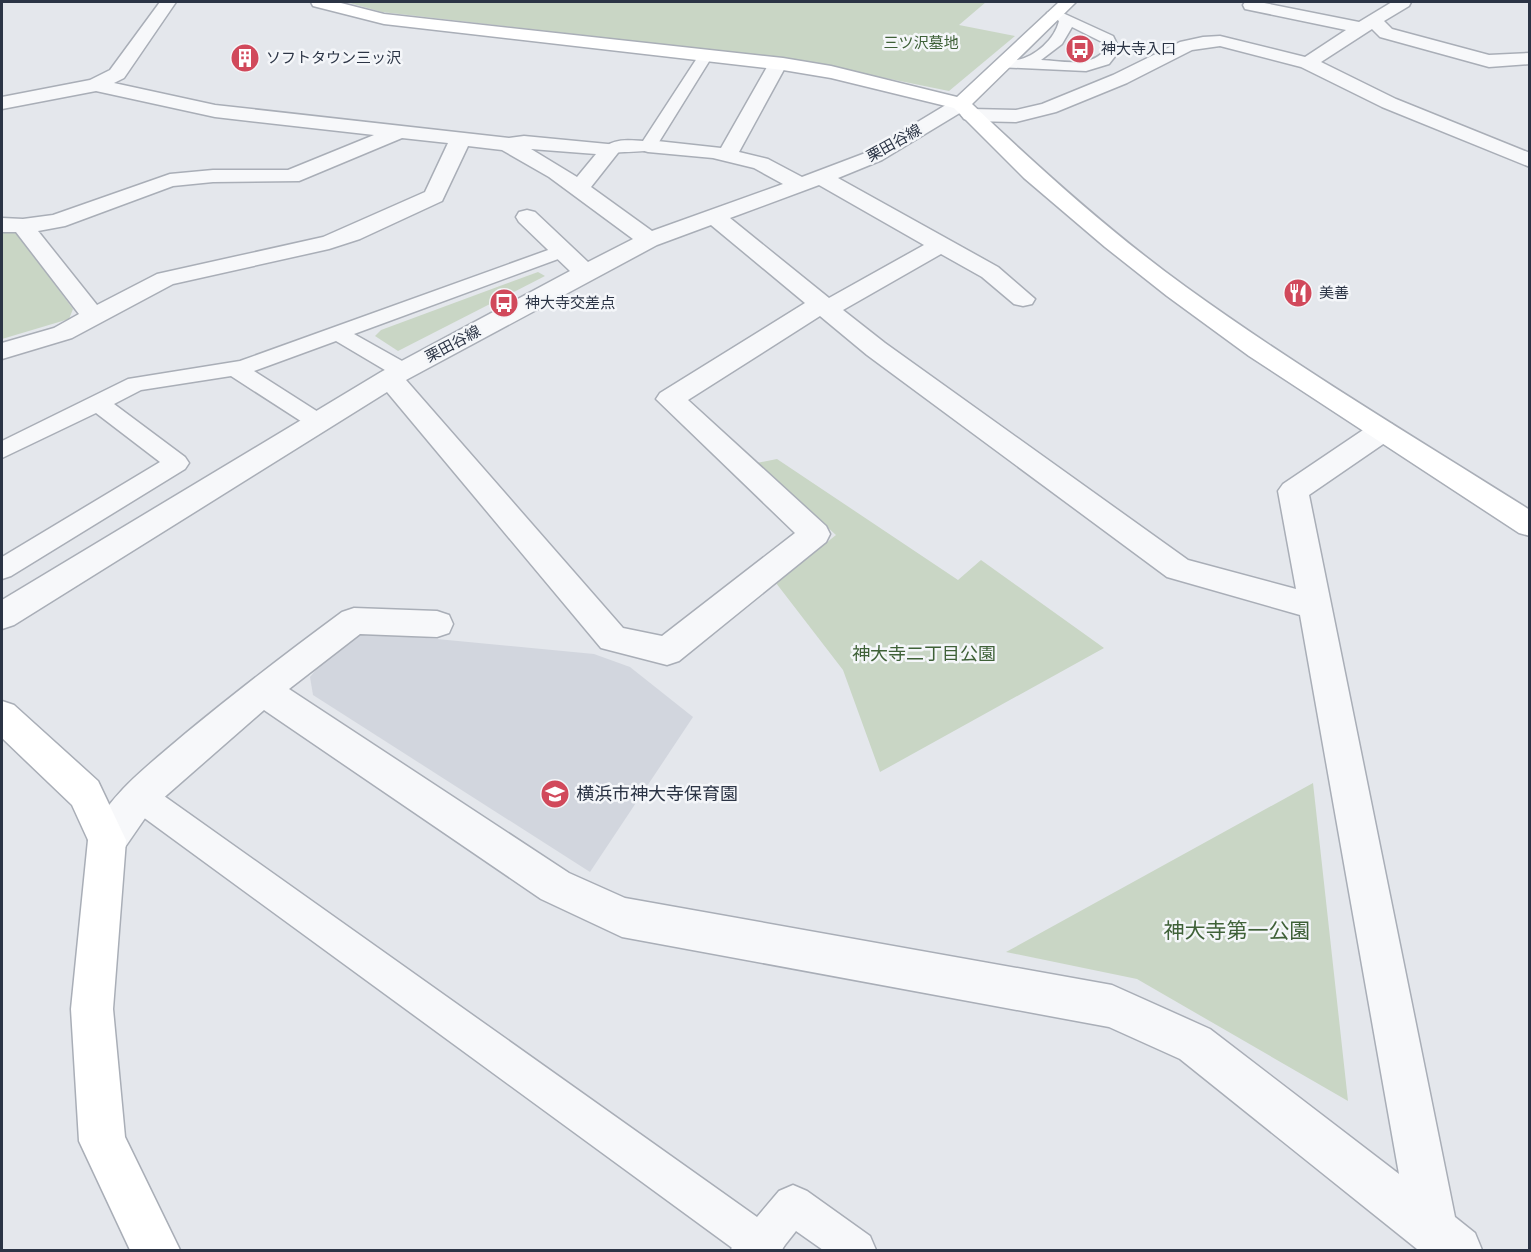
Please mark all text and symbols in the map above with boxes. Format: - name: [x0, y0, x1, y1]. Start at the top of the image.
- bus stop icon: 神大寺入口: [1064, 33, 1096, 65]
- park label: 三ツ沢墓地: [883, 34, 959, 52]
- place label: 神大寺入口: [1101, 40, 1176, 58]
- building icon: ソフトタウン三ッ沢: [229, 42, 261, 74]
- place label: ソフトタウン三ッ沢: [266, 49, 401, 67]
- street label: 栗田谷線: [863, 121, 925, 165]
- restaurant icon: 美善: [1282, 277, 1314, 309]
- place label: 美善: [1319, 284, 1349, 302]
- bus stop icon: 神大寺交差点: [488, 287, 520, 319]
- place label: 神大寺交差点: [525, 294, 615, 312]
- street label: 栗田谷線: [422, 322, 484, 366]
- park label: 神大寺二丁目公園: [852, 643, 996, 664]
- school or university icon: 横浜市神大寺保育園: [539, 778, 571, 810]
- place label: 横浜市神大寺保育園: [576, 783, 738, 804]
- park label: 神大寺第一公園: [1164, 919, 1311, 943]

